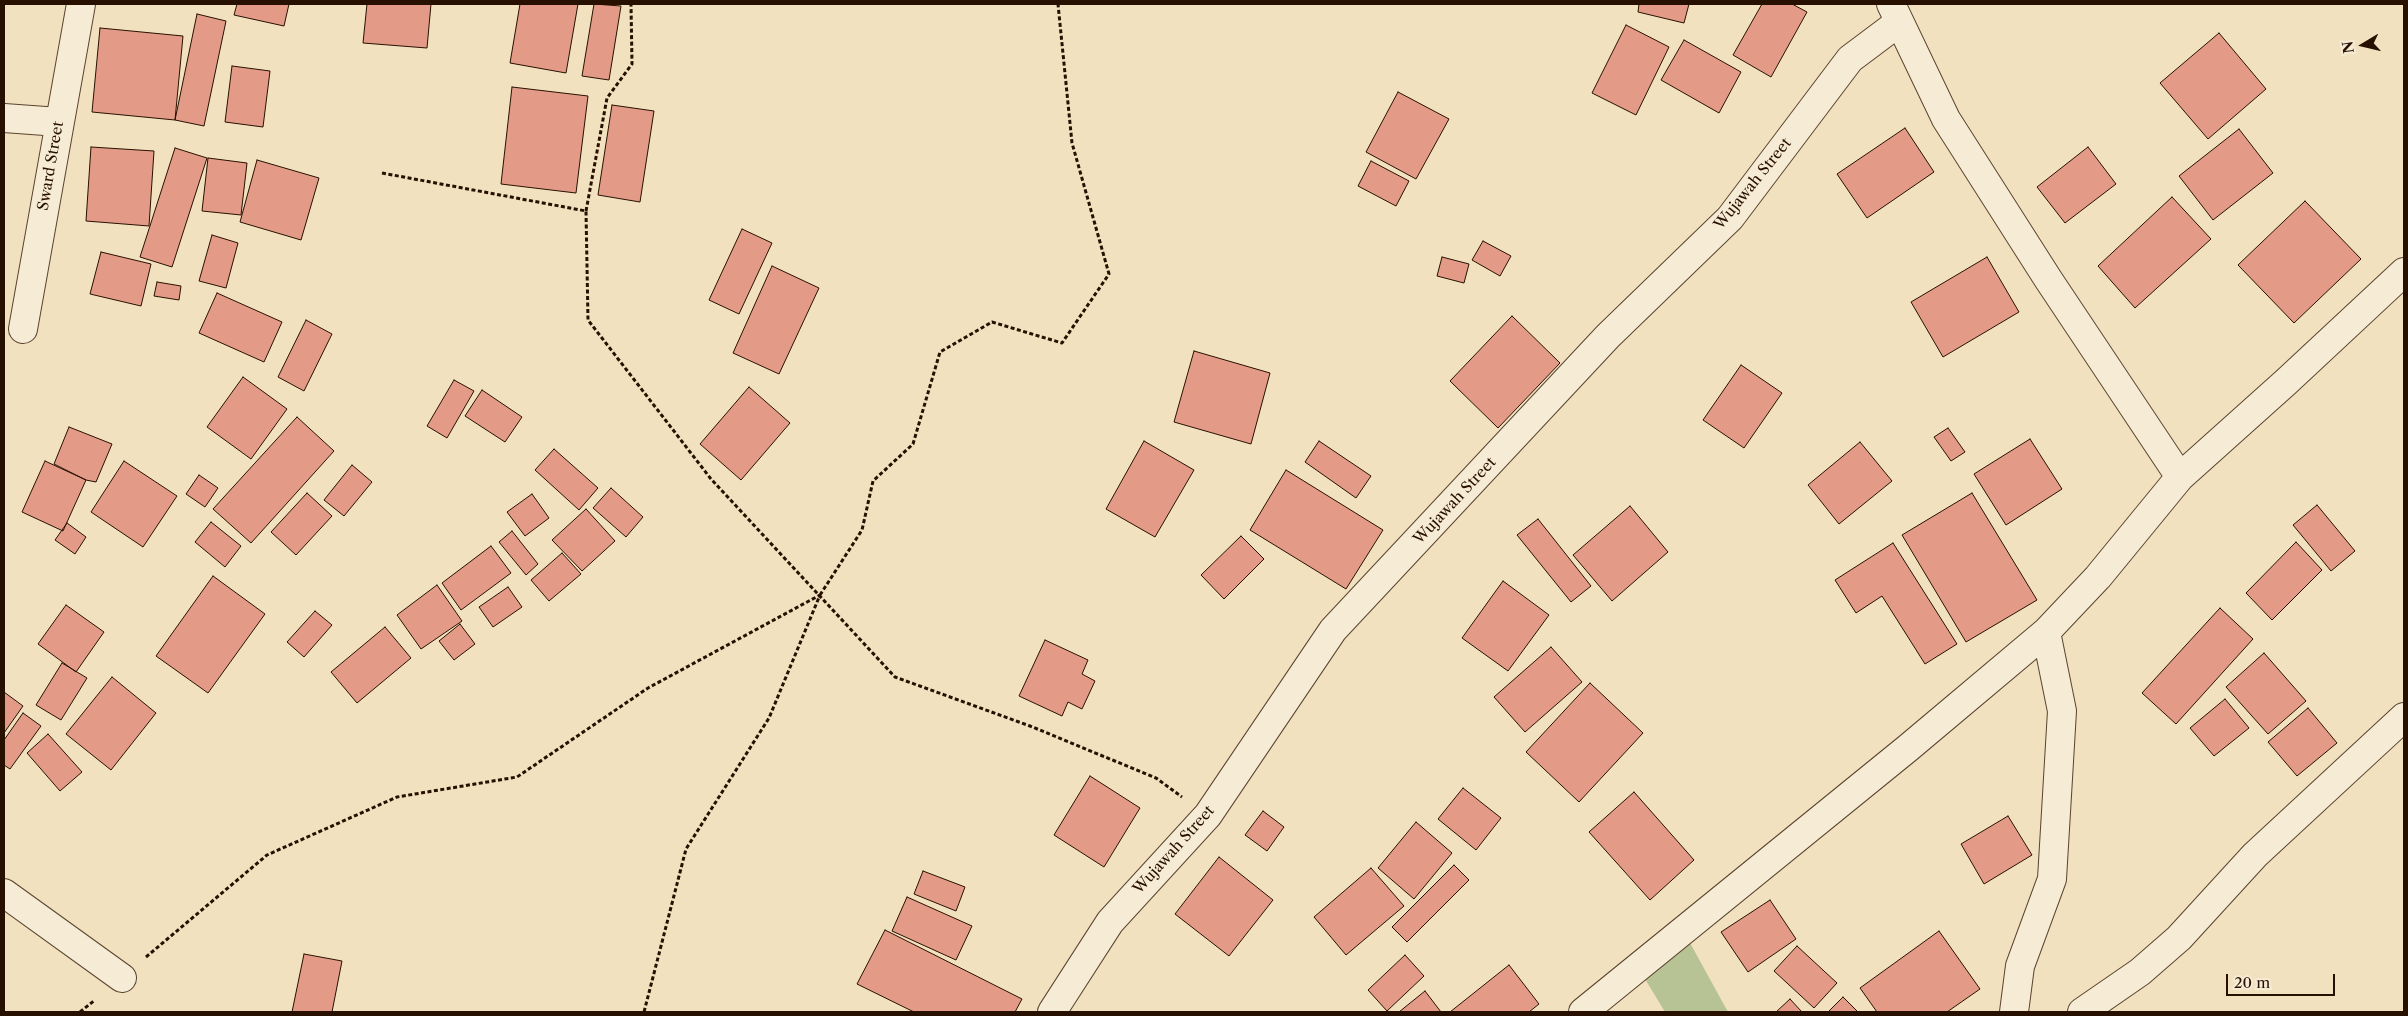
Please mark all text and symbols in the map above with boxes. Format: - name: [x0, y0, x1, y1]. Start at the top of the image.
- north arrow: [2338, 20, 2388, 70]
- text: N: [2338, 40, 2358, 55]
- street label: Sward Street: [34, 120, 68, 212]
- street label: Wujawah Street: [1711, 135, 1795, 233]
- street label: Wujawah Street: [1410, 454, 1500, 548]
- street label: Wujawah Street: [1130, 802, 1218, 898]
- scale bar: [2228, 964, 2337, 996]
- text: 20 m: [2234, 973, 2270, 992]

